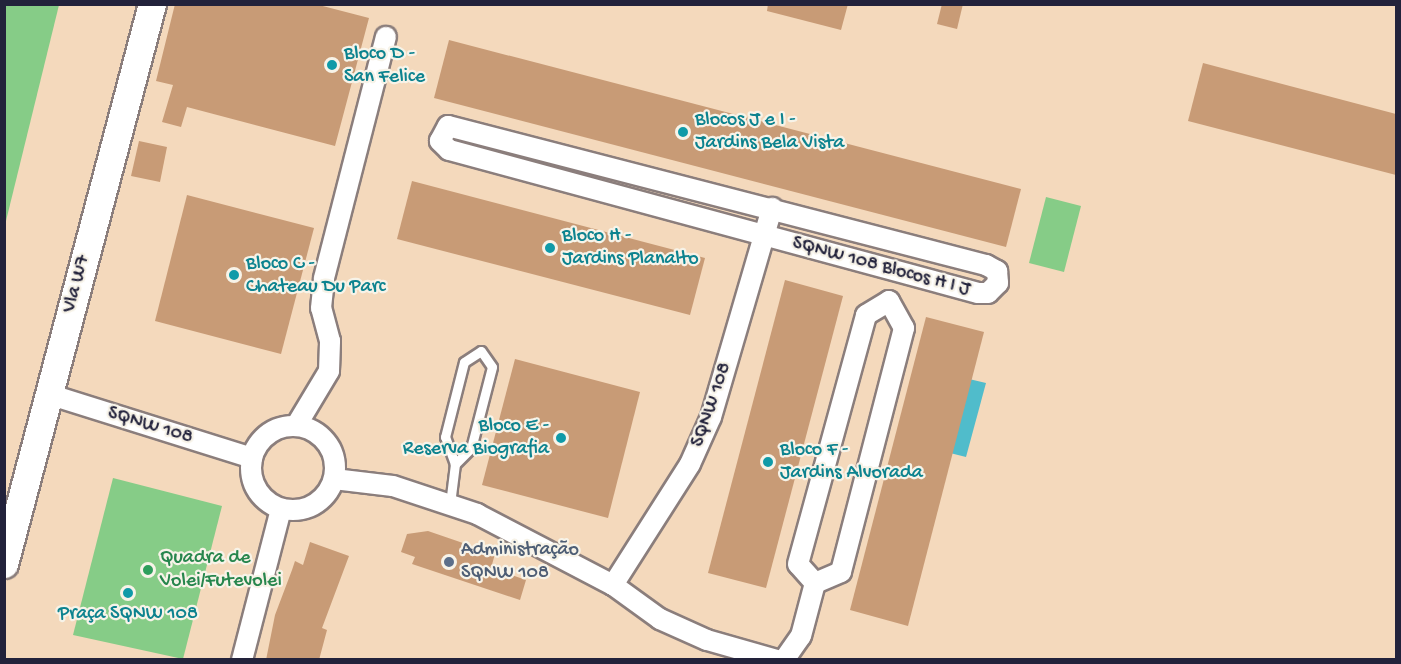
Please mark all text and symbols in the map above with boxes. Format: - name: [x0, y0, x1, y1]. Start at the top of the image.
- place label: Bloco D - San Felice: [344, 42, 425, 89]
- marker: Bloco D - San Felice: [325, 58, 339, 72]
- place label: Blocos J e I - Jardins Bela Vista: [695, 108, 844, 155]
- marker: Blocos J e I - Jardins Bela Vista: [676, 125, 690, 139]
- place label: Bloco H - Jardins Planalto: [562, 225, 699, 272]
- street label: SQNW 108 Blocos H I J: [789, 232, 973, 302]
- marker: Bloco H - Jardins Planalto: [543, 241, 557, 255]
- place label: Bloco C - Chateau Du Parc: [246, 252, 386, 299]
- street label: Vla W7: [58, 253, 96, 315]
- marker: Bloco C - Chateau Du Parc: [227, 268, 241, 282]
- street label: SQNW 108: [686, 360, 738, 450]
- street label: SQNW 108: [104, 402, 196, 450]
- place label: Bloco E - Reserva Biografia: [403, 414, 549, 461]
- marker: Bloco E - Reserva Biografia: [554, 431, 568, 445]
- place label: Bloco F - Jardins Alvorada: [780, 438, 923, 485]
- marker: Bloco F - Jardins Alvorada: [761, 455, 775, 469]
- place label: Administração SQNW 108: [461, 538, 579, 585]
- place label: Quadra de Volei/Futevolei: [160, 546, 282, 593]
- marker: Administração SQNW 108: [442, 555, 456, 569]
- marker: Quadra de Volei/Futevolei: [141, 563, 155, 577]
- marker: Praça SQNW 108: [121, 586, 135, 600]
- place label: Praça SQNW 108: [58, 602, 198, 626]

